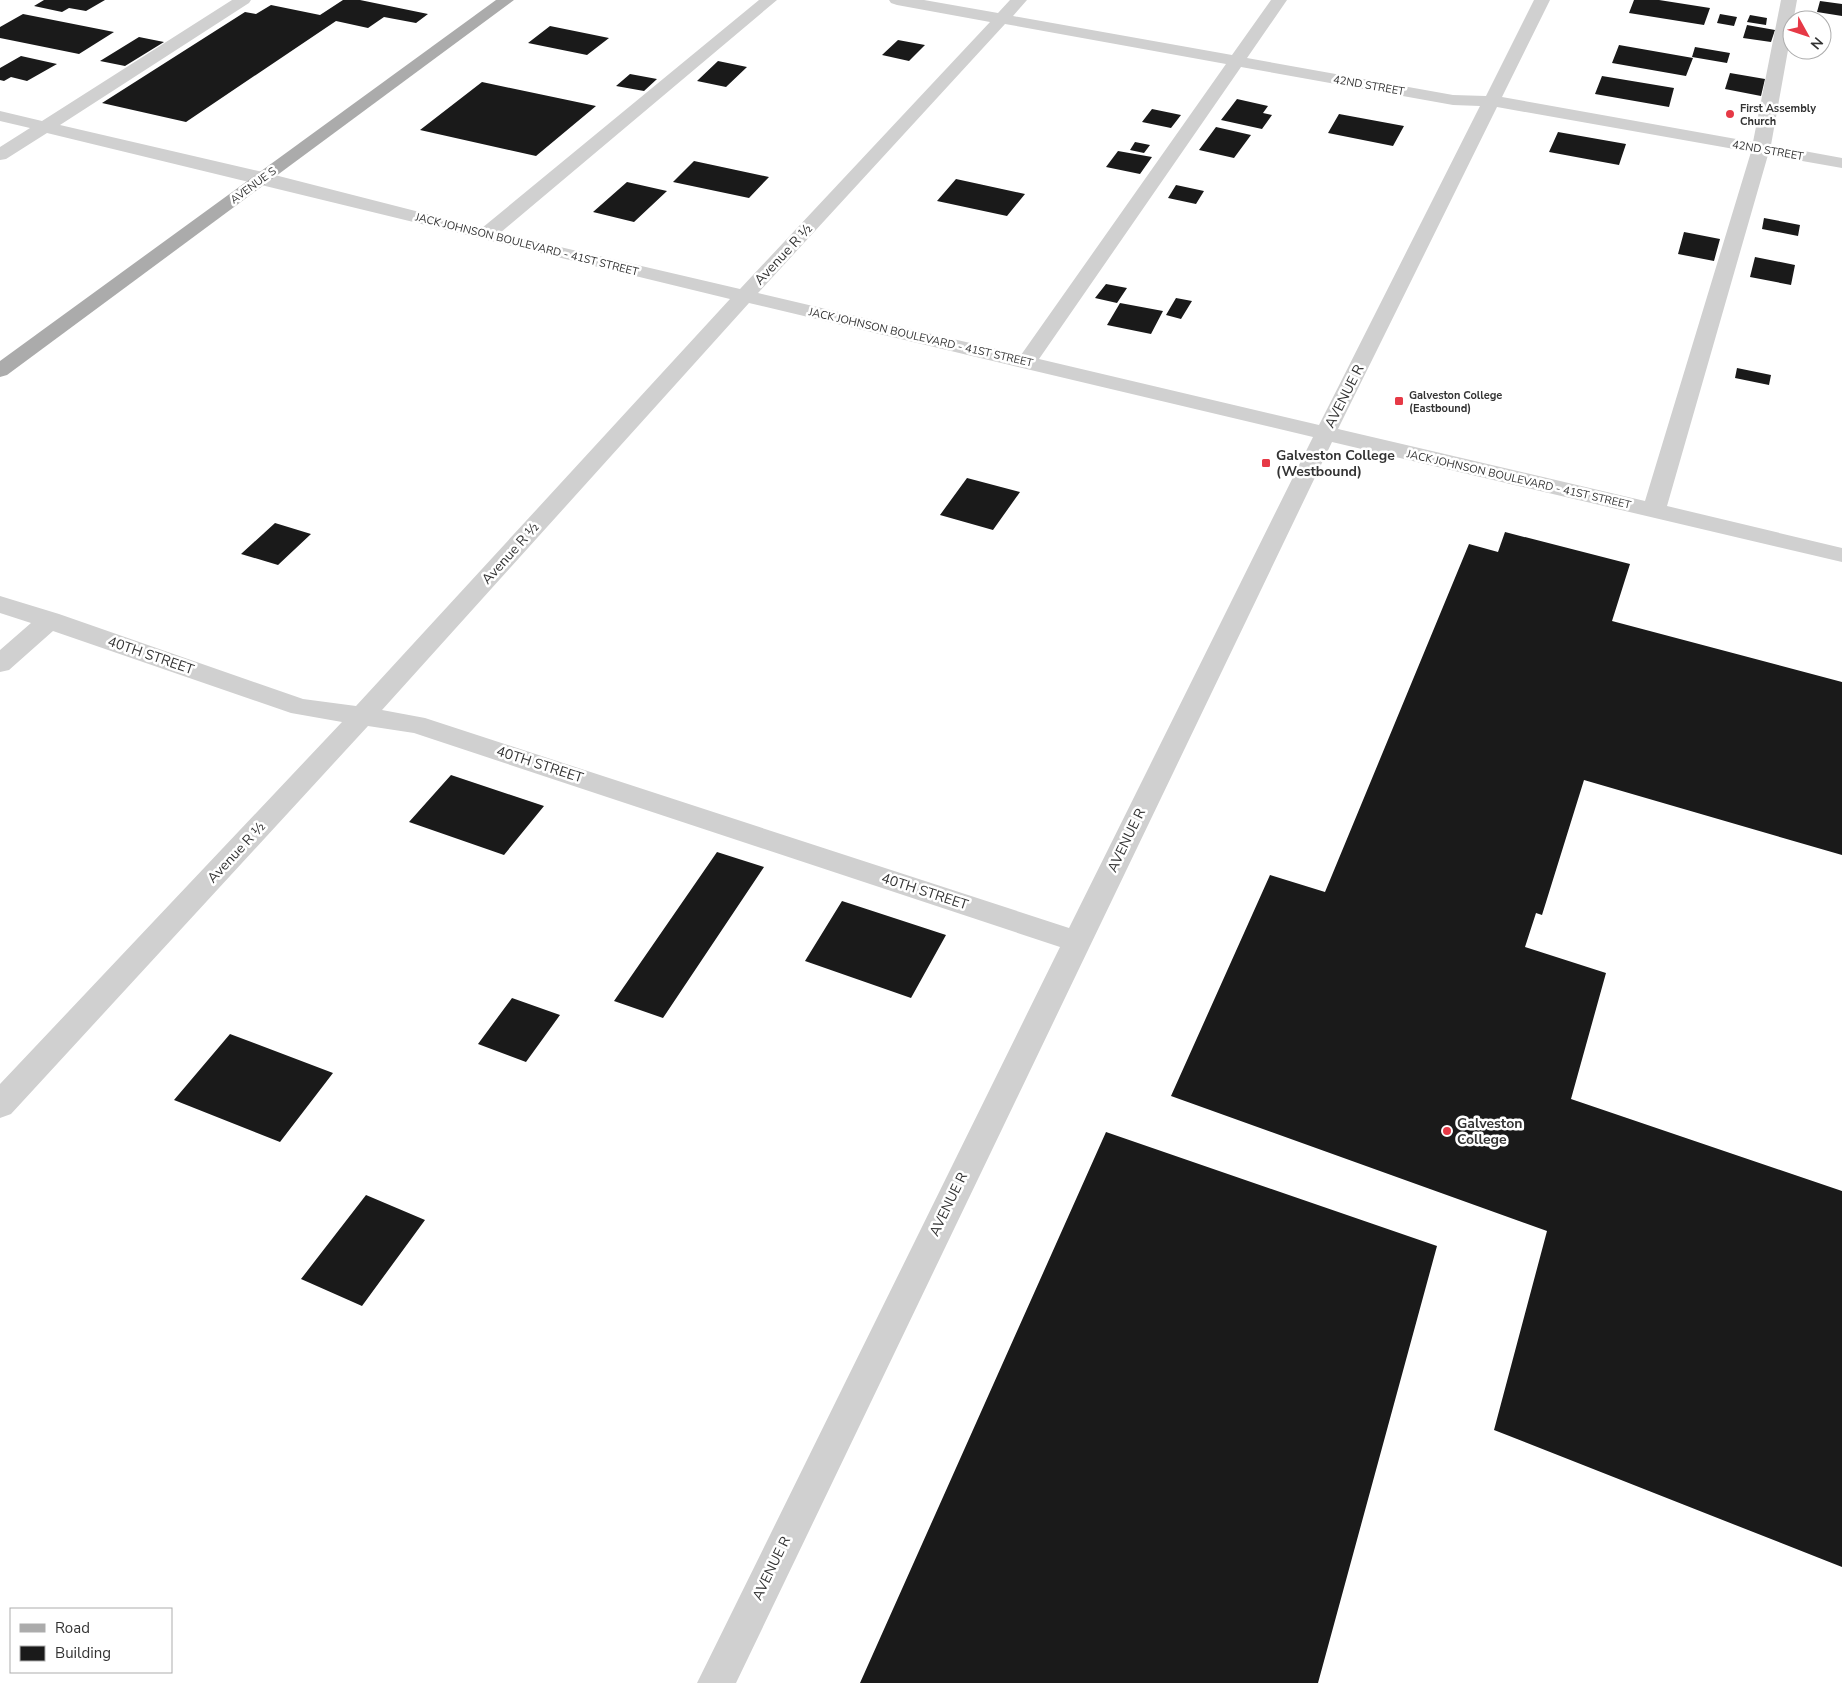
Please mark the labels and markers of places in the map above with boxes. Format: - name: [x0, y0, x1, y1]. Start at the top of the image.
- place label: First Assembly Church: [1740, 101, 1816, 129]
- marker: First Assembly Church: [1724, 108, 1736, 120]
- place label: Galveston College (Eastbound): [1409, 388, 1502, 416]
- marker: Galveston College (Eastbound): [1393, 395, 1405, 407]
- place label: Galveston College (Westbound): [1276, 446, 1395, 481]
- marker: Galveston College (Westbound): [1260, 457, 1272, 469]
- place label: Galveston College: [1457, 1114, 1522, 1149]
- marker: Galveston College: [1441, 1125, 1453, 1137]

